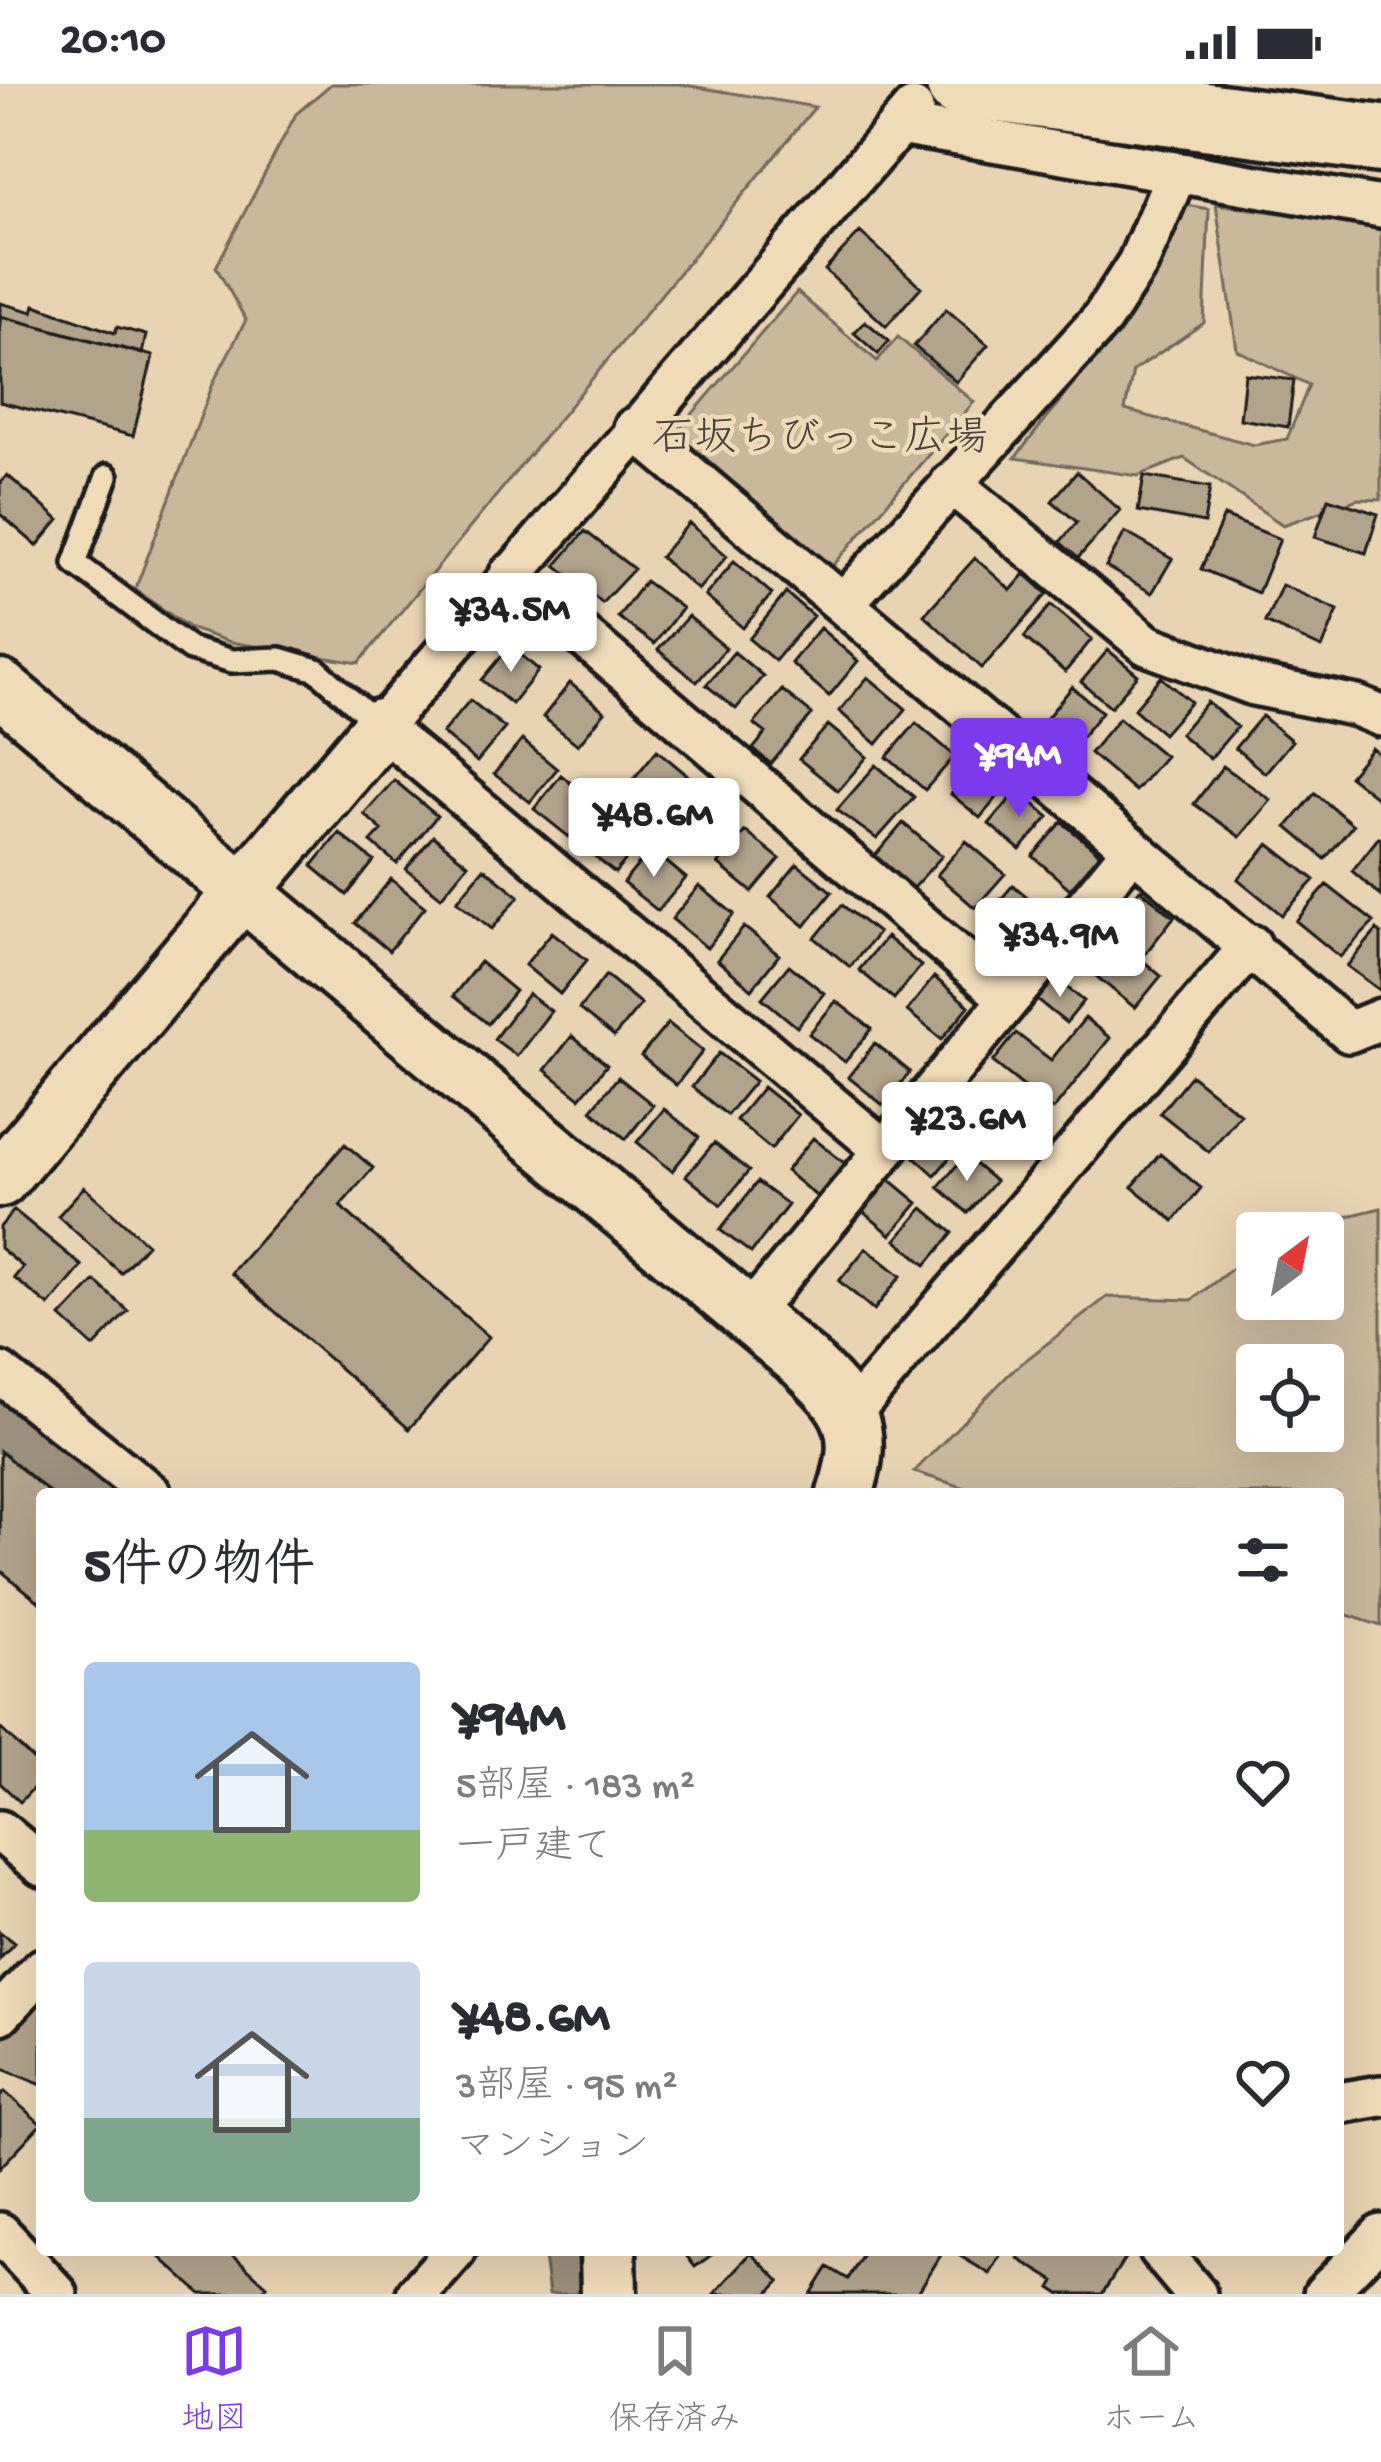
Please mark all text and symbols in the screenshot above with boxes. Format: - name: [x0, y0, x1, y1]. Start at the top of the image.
- text: 20:10: [60, 16, 165, 69]
- park label: 石坂ちびっこ広場: [652, 415, 988, 466]
- pin: ¥34.5M: [413, 573, 609, 675]
- text: ¥34.5M: [453, 589, 569, 635]
- pin: ¥94M: [948, 718, 1090, 820]
- text: ¥94M: [977, 734, 1061, 780]
- pin: ¥48.6M: [556, 778, 752, 880]
- text: ¥48.6M: [596, 794, 712, 840]
- pin: ¥34.9M: [962, 898, 1158, 1000]
- text: ¥34.9M: [1002, 914, 1118, 960]
- pin: ¥23.6M: [869, 1082, 1065, 1184]
- text: ¥23.6M: [909, 1098, 1025, 1144]
- north arrow: [1236, 1212, 1344, 1320]
- map controls: [1236, 1212, 1344, 1452]
- button: locate: [1236, 1344, 1344, 1452]
- icon: filters: [1230, 1527, 1296, 1593]
- text: 5件の物件: [84, 1540, 315, 1600]
- text: ¥94M: [456, 1691, 565, 1751]
- icon: home: [180, 1710, 324, 1854]
- icon: heart: [1230, 1749, 1296, 1815]
- text: 5部屋 · 183 m²: [456, 1766, 695, 1812]
- text: 一戸建て: [456, 1827, 612, 1873]
- text: ¥48.6M: [456, 1991, 609, 2051]
- icon: home: [180, 2010, 324, 2154]
- icon: heart: [1230, 2049, 1296, 2115]
- text: 3部屋 · 95 m²: [456, 2066, 677, 2112]
- text: マンション: [456, 2127, 649, 2173]
- tab: 地図: [181, 2318, 247, 2441]
- tab: 保存済み: [609, 2318, 741, 2441]
- tab: ホーム: [1102, 2318, 1200, 2441]

